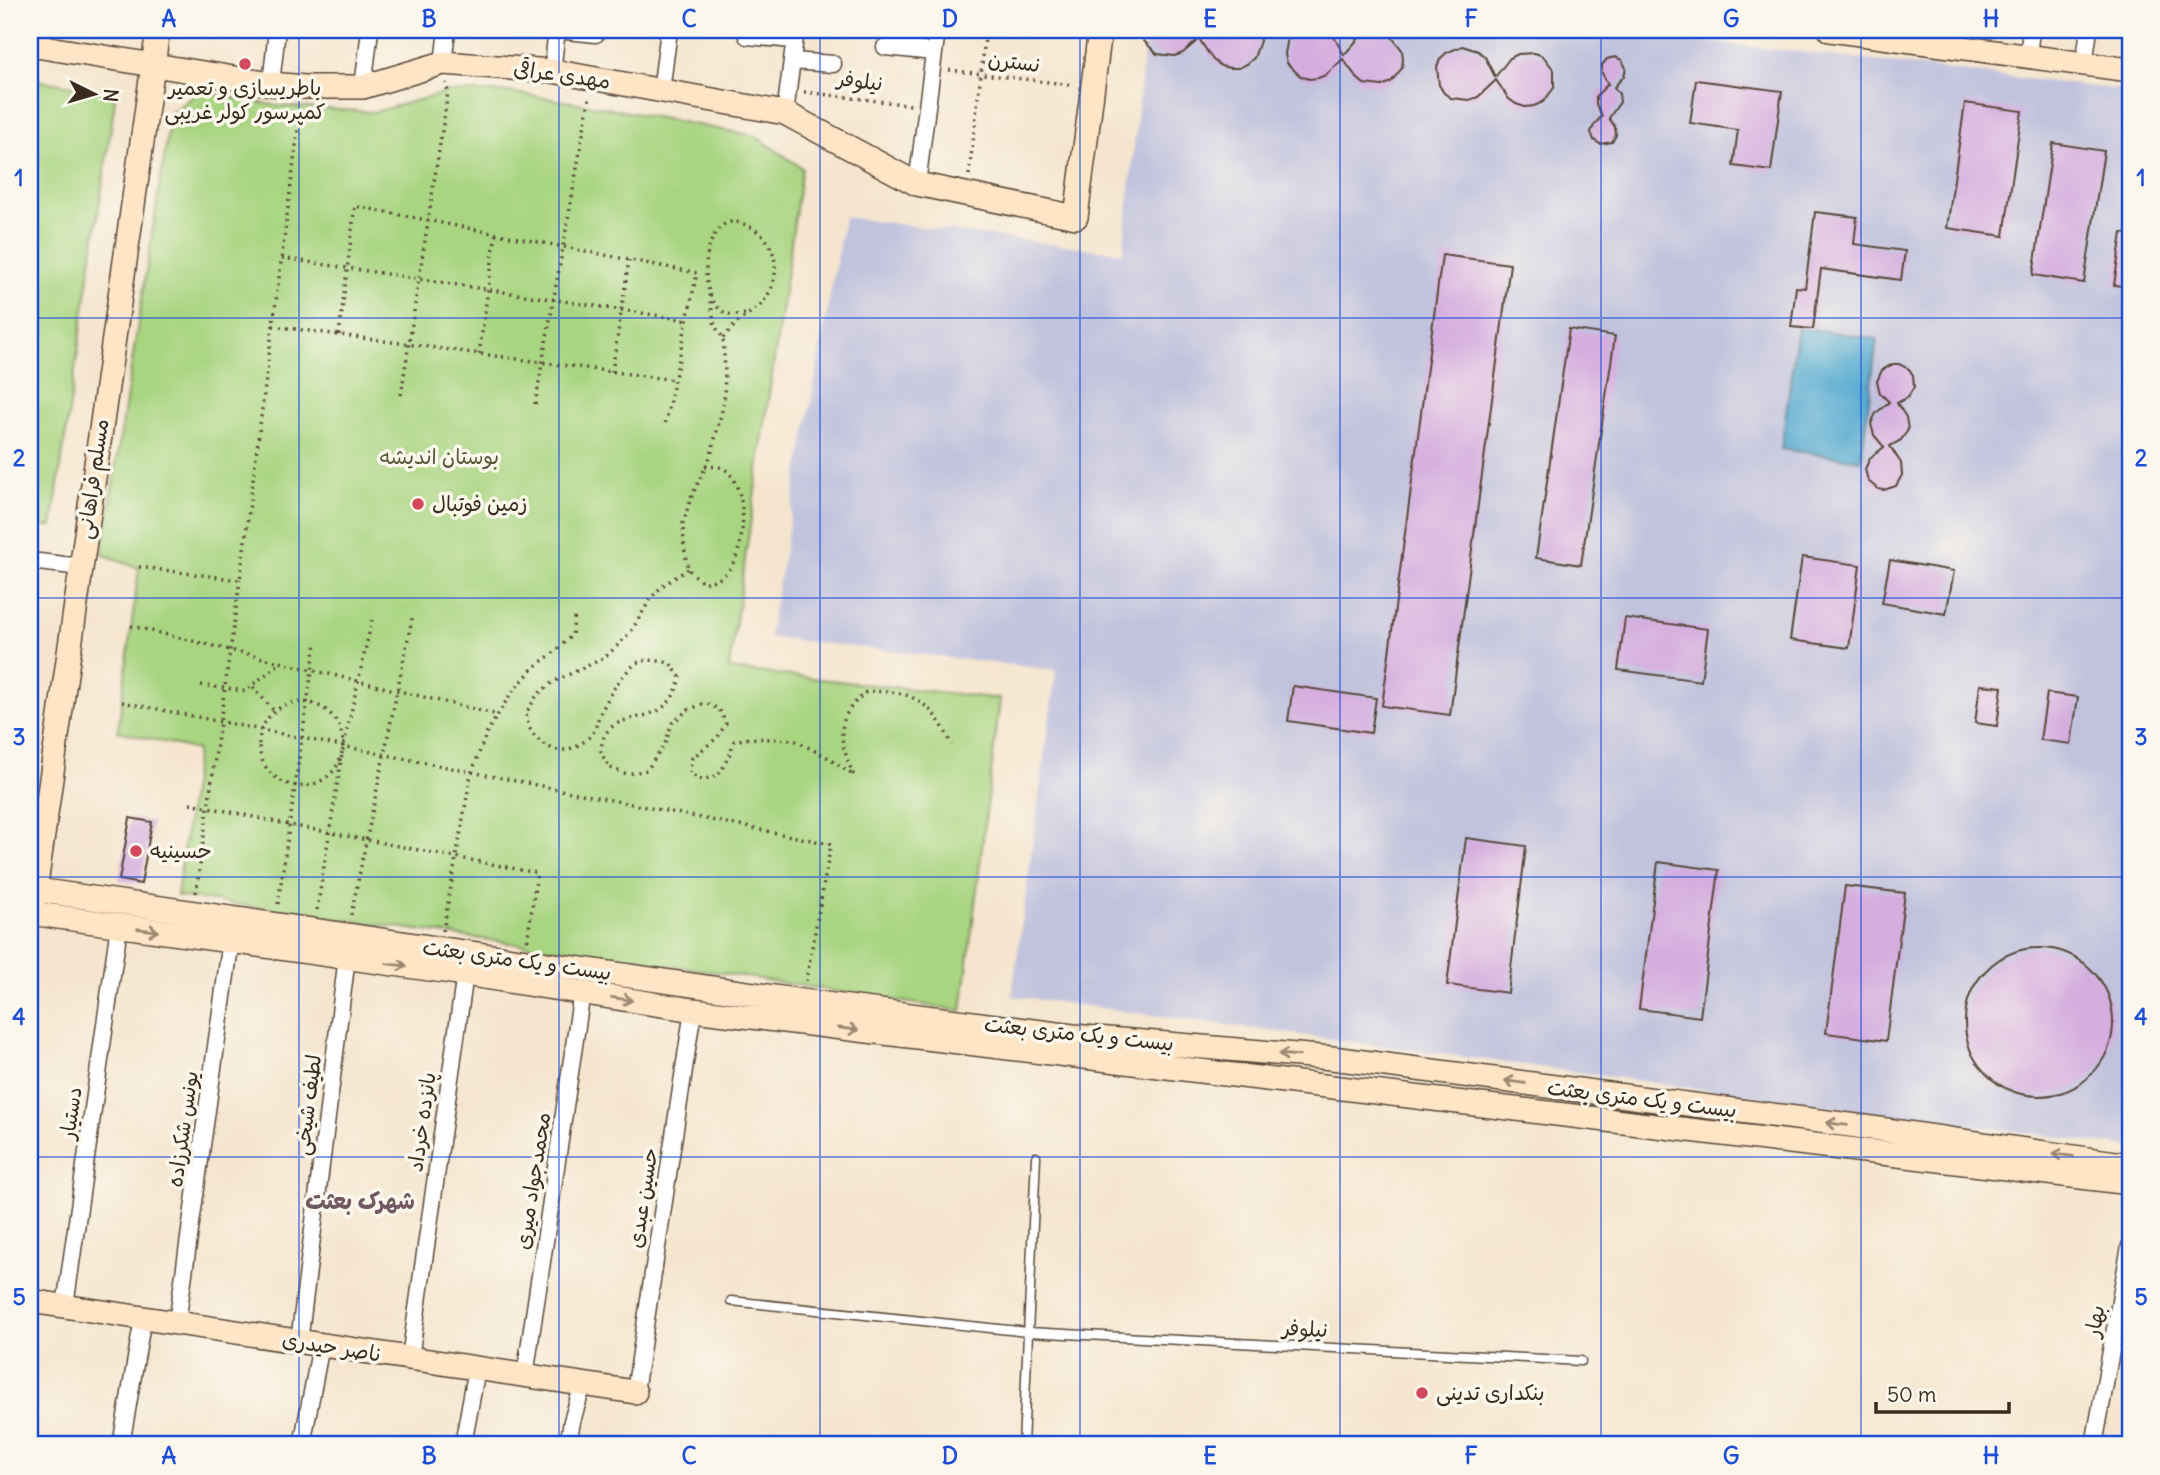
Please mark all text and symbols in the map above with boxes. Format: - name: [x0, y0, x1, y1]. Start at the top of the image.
- text: A: [162, 4, 177, 33]
- text: B: [421, 4, 437, 33]
- text: C: [681, 4, 697, 33]
- text: D: [942, 4, 958, 33]
- text: E: [1203, 4, 1217, 33]
- text: F: [1464, 4, 1478, 33]
- text: G: [1723, 4, 1739, 33]
- text: H: [1983, 4, 1999, 33]
- street label: نسترن: [987, 45, 1042, 78]
- street label: مهدی عراقی: [512, 54, 612, 95]
- marker: باطریسازی و تعمیر کمپرسور کولر غریبی: [237, 56, 253, 72]
- north arrow: [60, 60, 130, 130]
- street label: نیلوفر: [834, 64, 884, 98]
- place label: باطریسازی و تعمیر کمپرسور کولر غریبی: [164, 74, 326, 126]
- text: N: [98, 88, 123, 103]
- text: 1: [14, 163, 24, 192]
- text: 1: [2136, 163, 2146, 192]
- street label: مسلم فراهانی: [71, 417, 117, 541]
- text: 2: [13, 443, 26, 472]
- park label: بوستان اندیشه: [379, 443, 499, 470]
- text: 2: [2135, 443, 2148, 472]
- place label: زمین فوتبال: [432, 490, 528, 517]
- marker: زمین فوتبال: [410, 496, 426, 512]
- text: 3: [12, 722, 26, 751]
- text: 3: [2134, 722, 2148, 751]
- place label: حسینیه: [150, 837, 212, 864]
- marker: حسینیه: [128, 843, 144, 859]
- one-way arrow: [136, 924, 159, 937]
- street label: بیست و یک متری بعثت: [421, 933, 613, 986]
- one-way arrow: [385, 958, 408, 971]
- one-way arrow: [610, 993, 633, 1006]
- text: 4: [12, 1002, 26, 1031]
- text: 4: [2134, 1002, 2148, 1031]
- street label: بیست و یک متری بعثت: [983, 1010, 1175, 1057]
- one-way arrow: [836, 1023, 859, 1036]
- one-way arrow: [1278, 1048, 1301, 1061]
- street label: لطیف شیخی: [288, 1053, 328, 1157]
- street label: یونس شکرزاده: [161, 1069, 204, 1189]
- street label: پانزده خرداد: [401, 1070, 442, 1174]
- street label: بیست و یک متری بعثت: [1546, 1073, 1738, 1124]
- one-way arrow: [1504, 1076, 1526, 1089]
- street label: دستیار: [53, 1085, 88, 1143]
- street label: محمدجواد میری: [508, 1110, 557, 1251]
- one-way arrow: [1827, 1117, 1849, 1130]
- street label: حسین عبدی: [621, 1146, 664, 1250]
- one-way arrow: [2052, 1148, 2075, 1161]
- district label: شهرک بعثت: [305, 1186, 415, 1215]
- text: 5: [12, 1282, 26, 1311]
- text: 5: [2134, 1282, 2148, 1311]
- street label: بهار: [2078, 1303, 2111, 1341]
- street label: نیلوفر: [1280, 1314, 1328, 1344]
- street label: ناصر حیدری: [280, 1325, 384, 1368]
- scale bar: [1876, 1370, 2010, 1414]
- place label: بنکداری تدینی: [1436, 1379, 1545, 1407]
- text: 50 m: [1887, 1381, 1936, 1408]
- marker: بنکداری تدینی: [1414, 1385, 1430, 1401]
- text: A: [162, 1441, 177, 1470]
- text: B: [421, 1441, 437, 1470]
- text: C: [681, 1441, 697, 1470]
- text: D: [942, 1441, 958, 1470]
- text: E: [1203, 1441, 1217, 1470]
- text: F: [1464, 1441, 1478, 1470]
- text: G: [1723, 1441, 1739, 1470]
- text: H: [1983, 1441, 1999, 1470]

